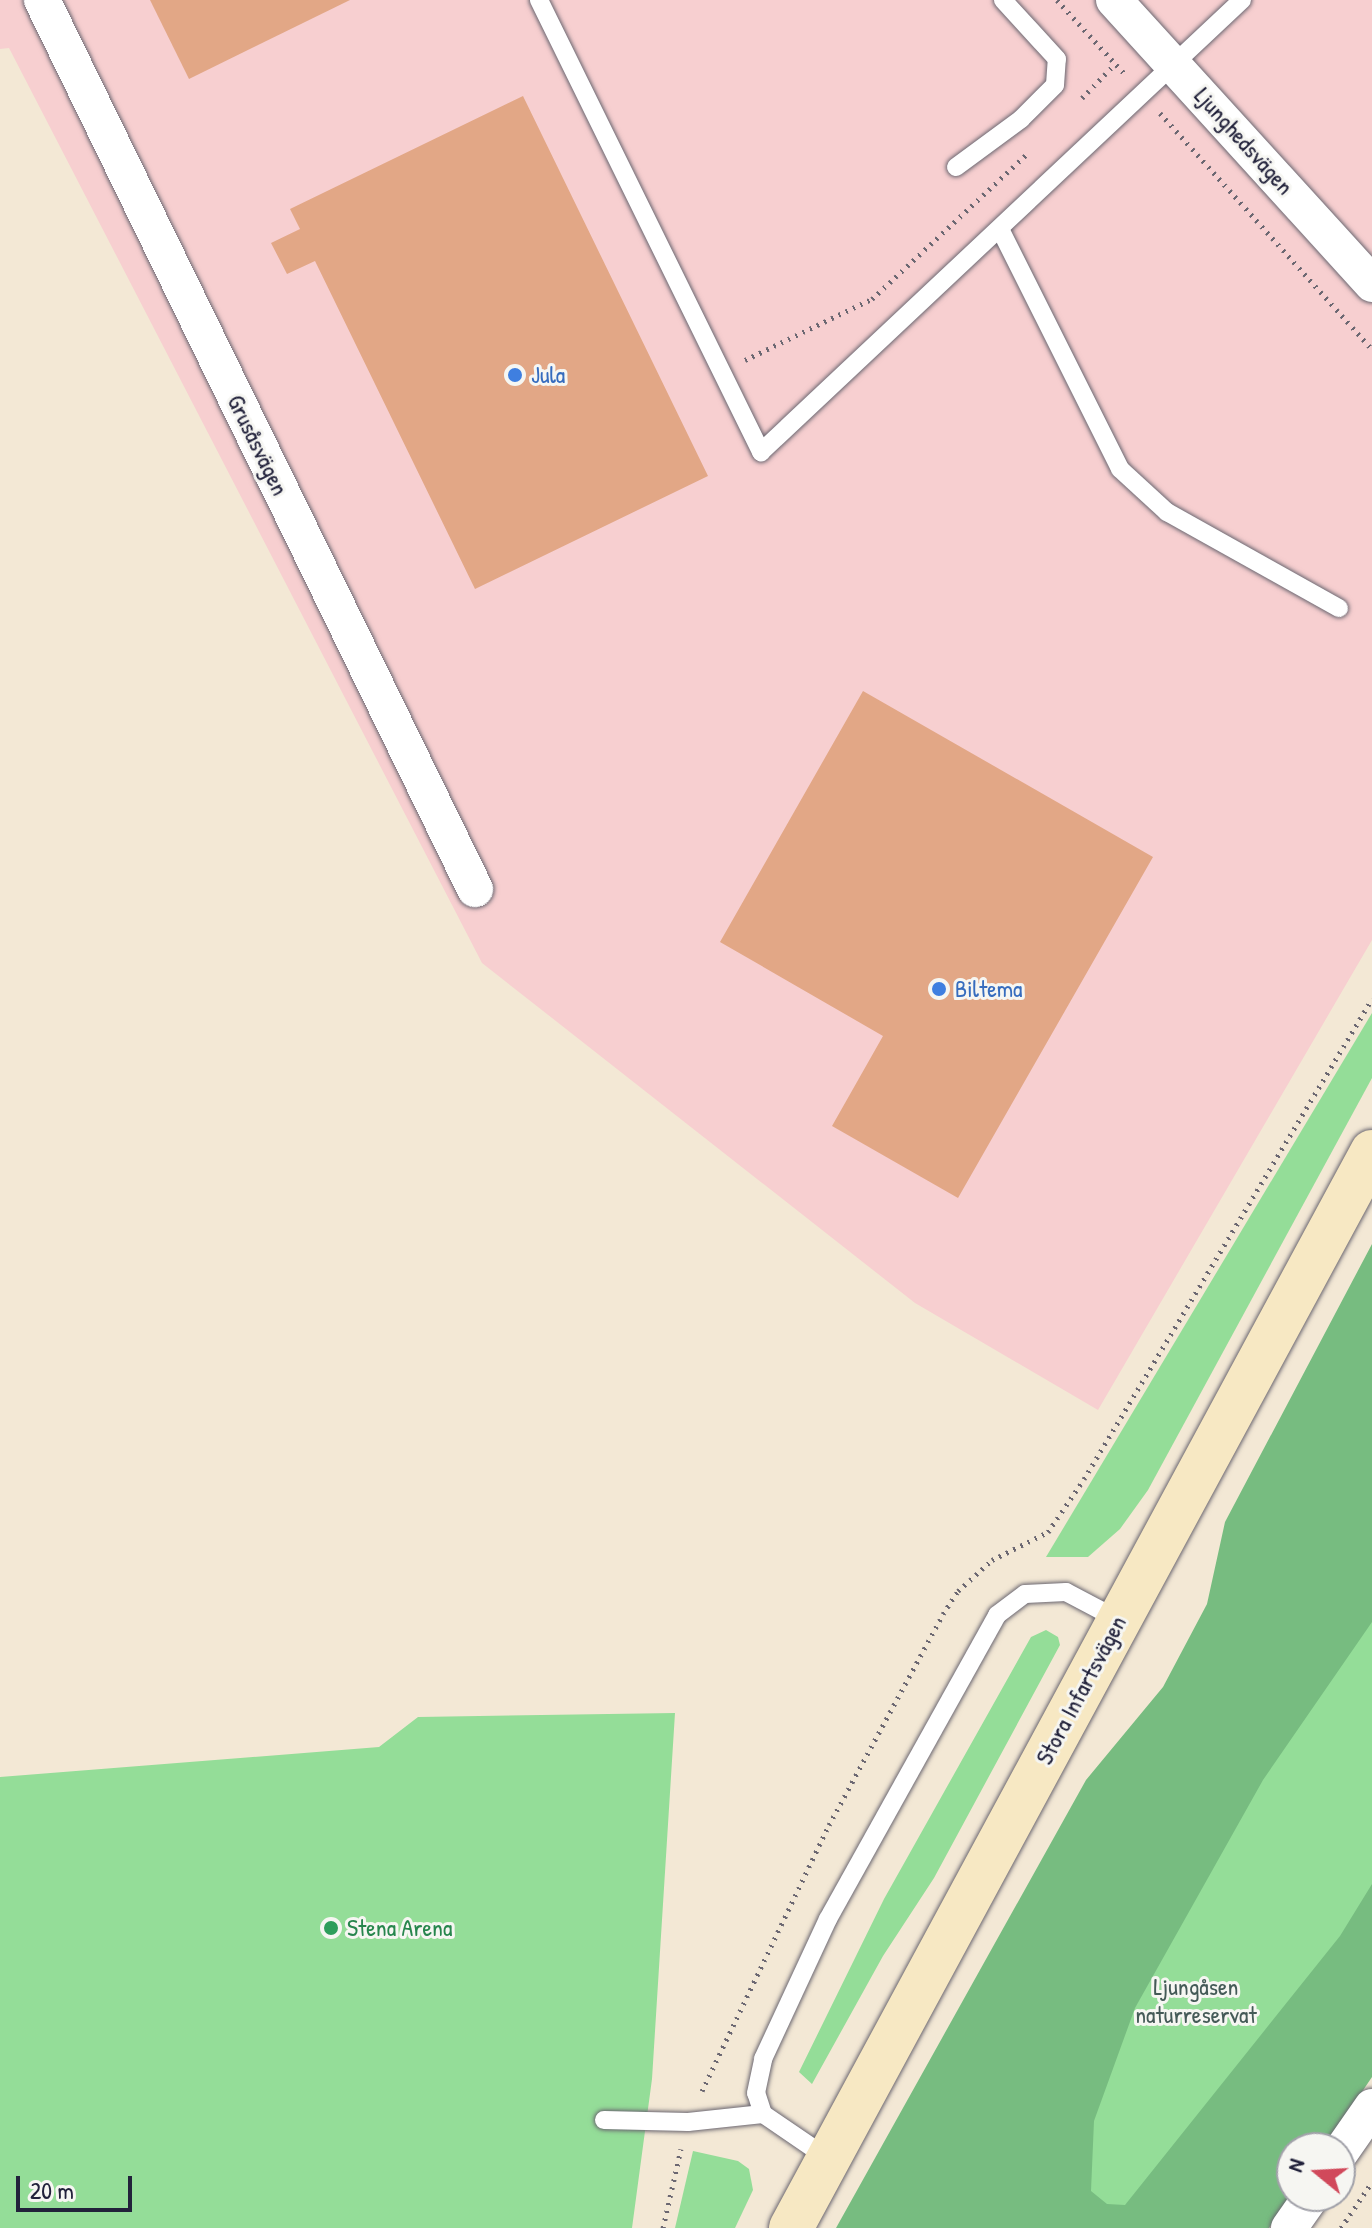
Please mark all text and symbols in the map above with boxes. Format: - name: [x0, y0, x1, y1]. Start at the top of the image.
- street label: Ljunghedsvägen: [1188, 82, 1300, 200]
- place label: Jula: [531, 361, 565, 389]
- marker: Jula: [506, 366, 524, 384]
- street label: Grusåsvägen: [221, 390, 295, 500]
- place label: Biltema: [955, 975, 1022, 1003]
- marker: Biltema: [930, 980, 948, 998]
- street label: Stora Infartsvägen: [1030, 1611, 1132, 1769]
- place label: Stena Arena: [347, 1914, 452, 1942]
- marker: Stena Arena: [322, 1919, 340, 1937]
- park label: Ljungåsen naturreservat: [1135, 1973, 1257, 2029]
- north arrow: [1276, 2132, 1356, 2212]
- text: N: [1279, 2155, 1311, 2175]
- scale bar: [20, 2160, 136, 2210]
- text: 20 m: [30, 2174, 74, 2206]

